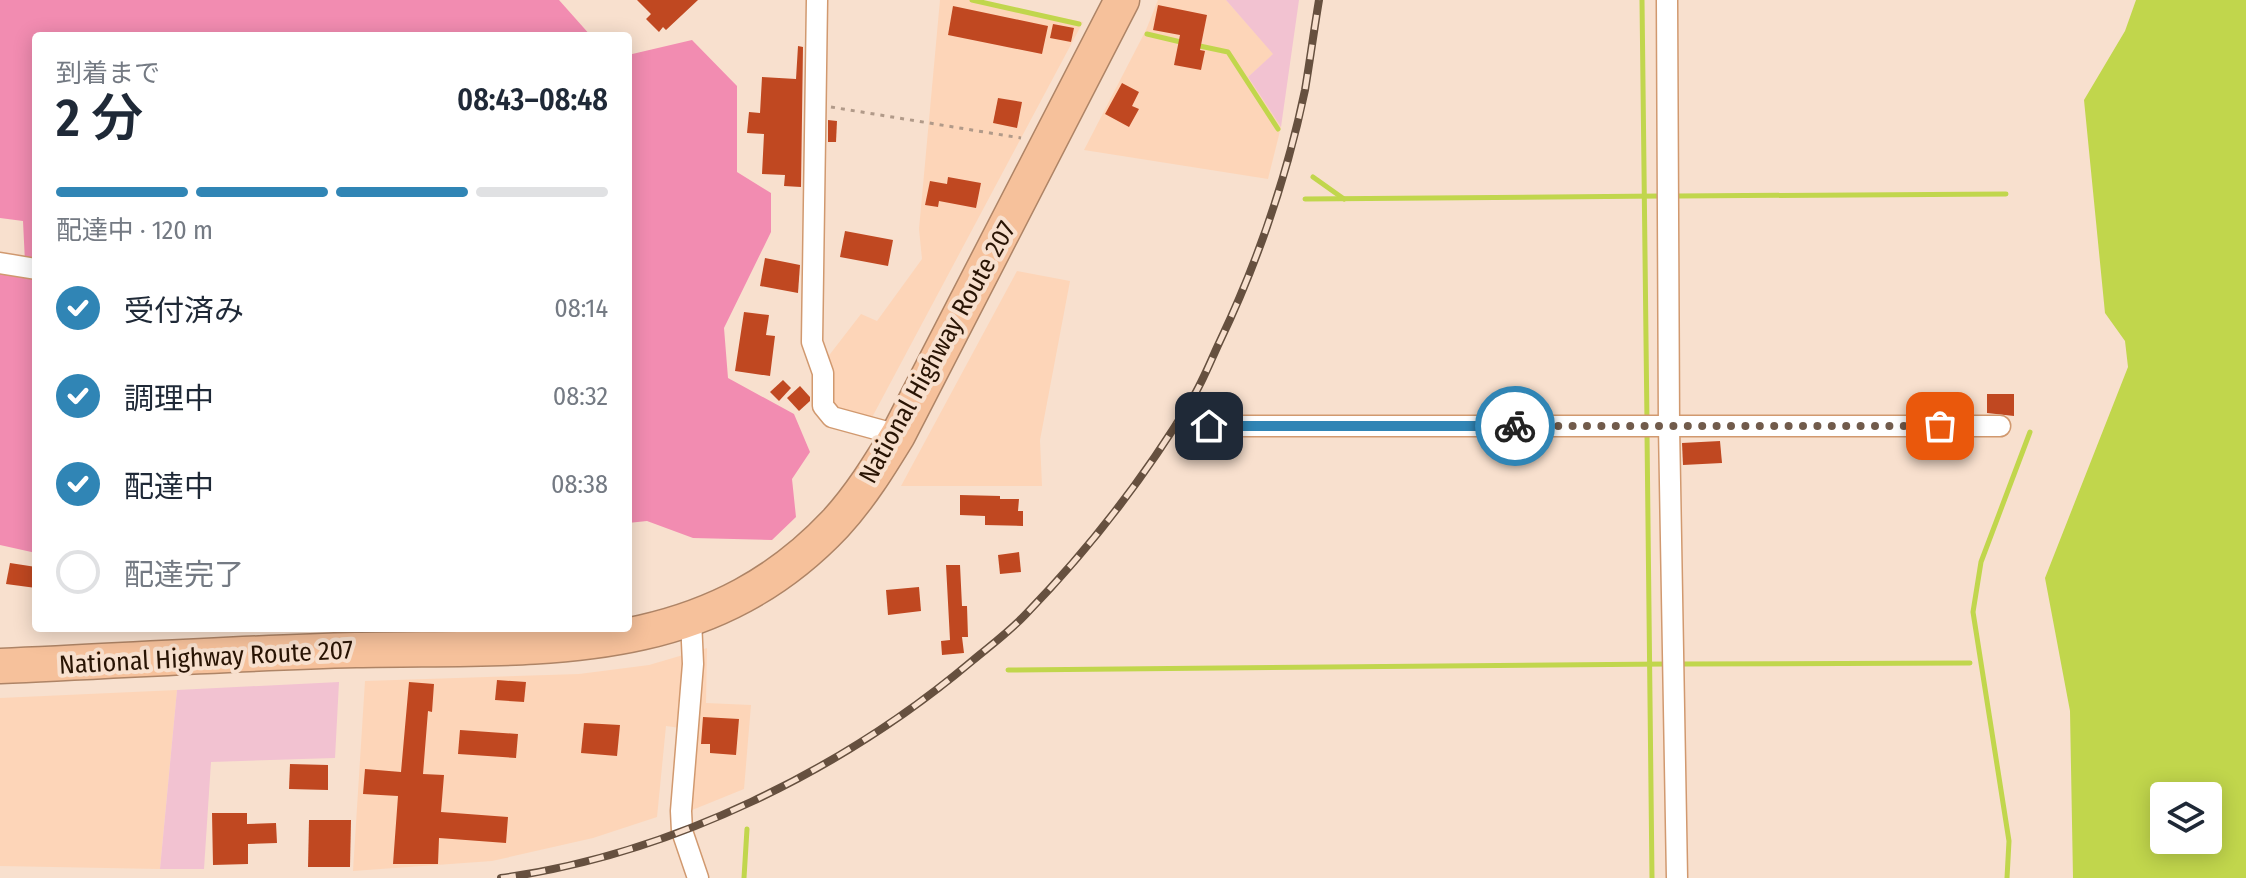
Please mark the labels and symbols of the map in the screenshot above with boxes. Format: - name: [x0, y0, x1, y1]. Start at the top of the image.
- street label: National Highway Route 207: [852, 216, 1022, 489]
- courier: [1475, 386, 1555, 466]
- pin: [1175, 392, 1243, 460]
- pin: [1906, 392, 1974, 460]
- street label: National Highway Route 207: [58, 634, 354, 681]

